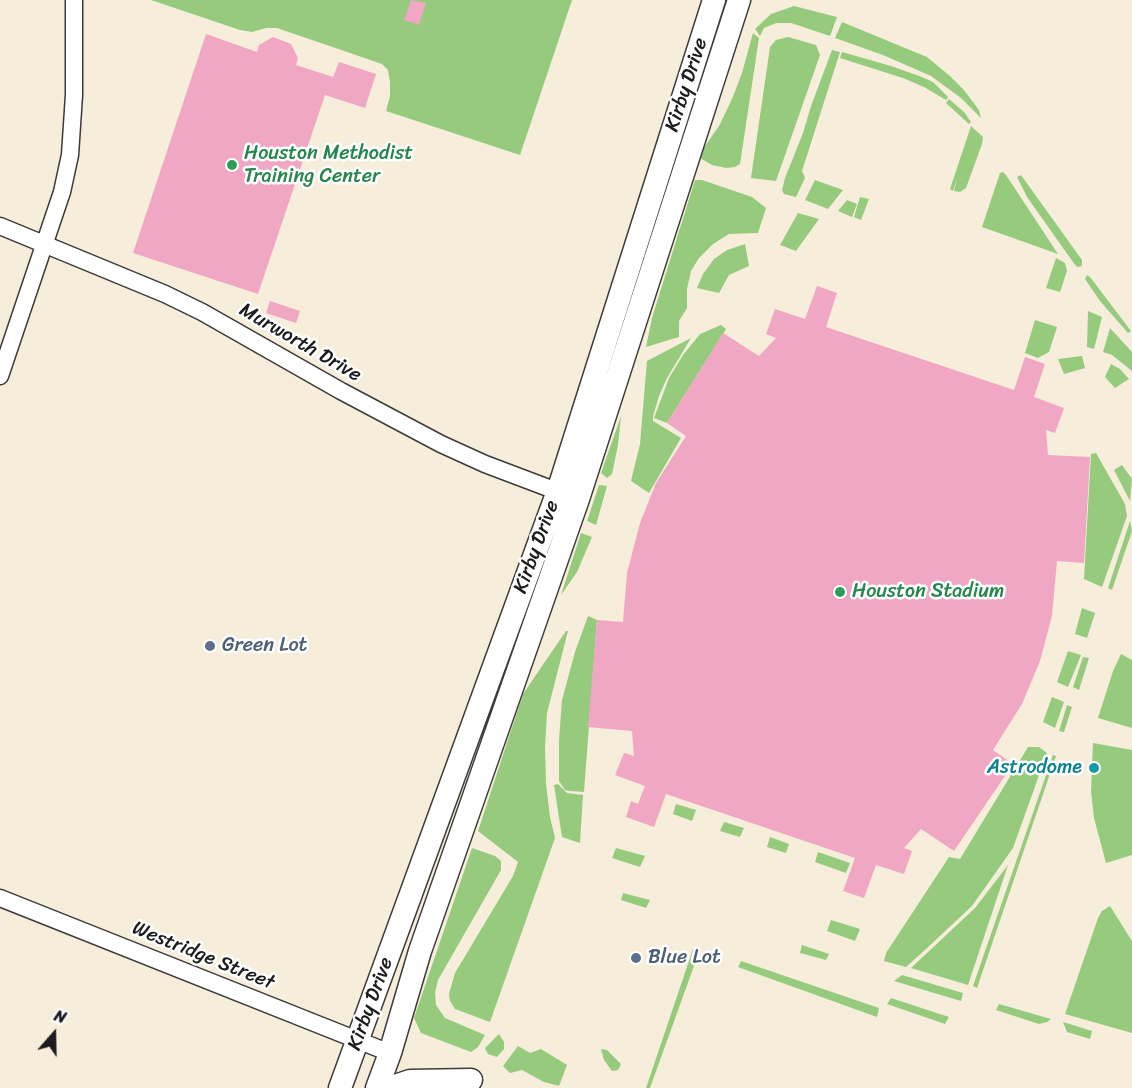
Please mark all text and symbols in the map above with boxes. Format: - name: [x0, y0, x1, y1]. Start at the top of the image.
- street label: Kirby Drive: [661, 35, 713, 135]
- place label: Houston Methodist Training Center: [244, 142, 413, 189]
- marker: Houston Methodist Training Center: [225, 158, 239, 172]
- street label: Murworth Drive: [235, 298, 365, 388]
- street label: Kirby Drive: [509, 497, 565, 597]
- place label: Houston Stadium: [852, 580, 1004, 604]
- marker: Houston Stadium: [833, 585, 847, 599]
- place label: Green Lot: [222, 634, 307, 658]
- marker: Green Lot: [203, 639, 217, 653]
- place label: Astrodome: [987, 756, 1082, 780]
- marker: Astrodome: [1087, 761, 1101, 775]
- street label: Westridge Street: [129, 917, 277, 995]
- place label: Blue Lot: [648, 946, 721, 970]
- marker: Blue Lot: [629, 951, 643, 965]
- street label: Kirby Drive: [343, 954, 399, 1054]
- text: N: [50, 1001, 70, 1032]
- north arrow: [24, 1004, 84, 1064]

